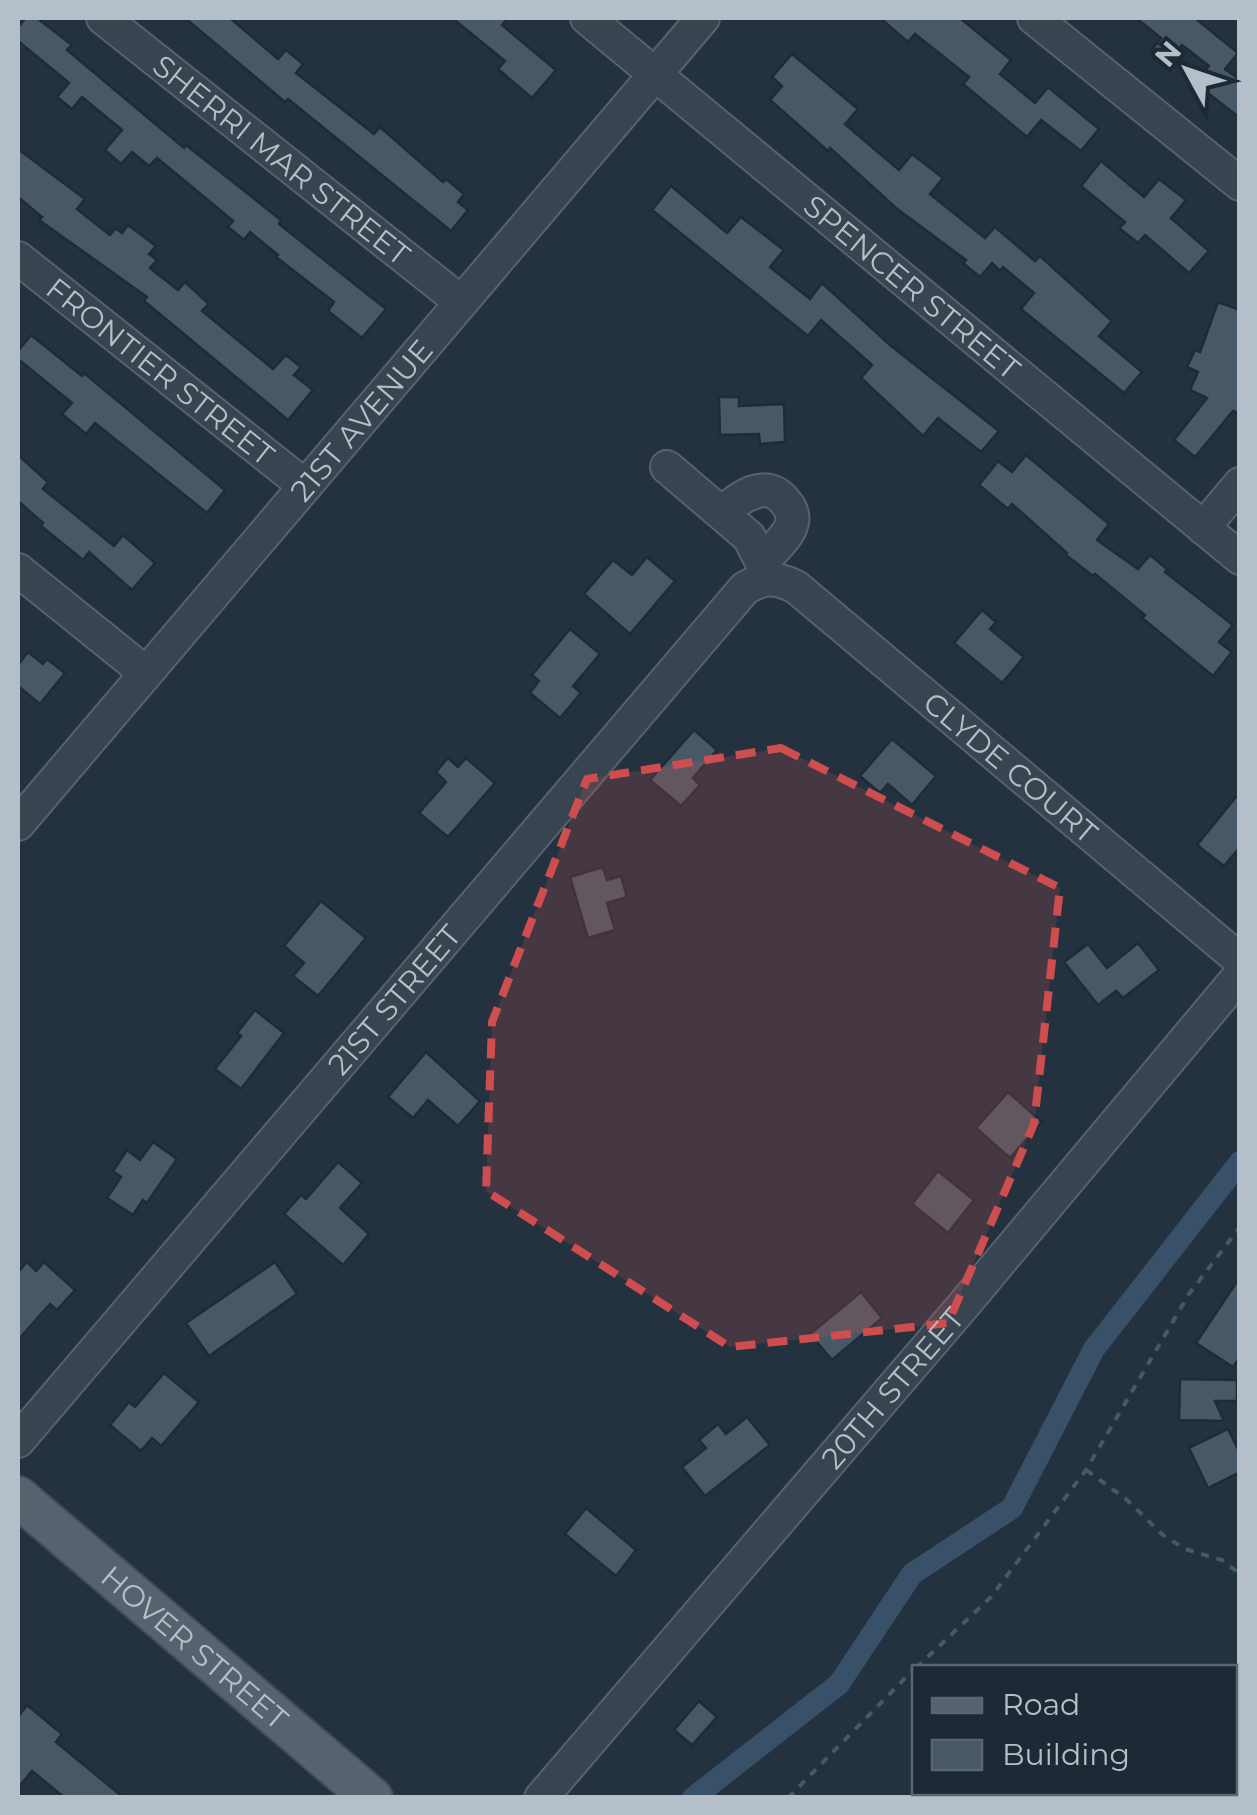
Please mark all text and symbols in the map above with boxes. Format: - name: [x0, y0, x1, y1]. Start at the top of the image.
- north arrow: [1137, 20, 1237, 120]
- text: N: [1148, 34, 1188, 74]
- street label: SHERRI MAR STREET: [146, 47, 418, 273]
- street label: SPENCER STREET: [797, 187, 1028, 388]
- street label: FRONTIER STREET: [39, 269, 283, 473]
- street label: 21ST AVENUE: [282, 332, 440, 508]
- street label: CLYDE COURT: [916, 684, 1106, 851]
- street label: 21ST STREET: [320, 916, 469, 1082]
- street label: 20TH STREET: [813, 1299, 972, 1476]
- street label: HOVER STREET: [94, 1558, 296, 1738]
- legend: [912, 1665, 1237, 1795]
- text: Road: [1002, 1686, 1080, 1723]
- text: Building: [1002, 1736, 1130, 1773]

